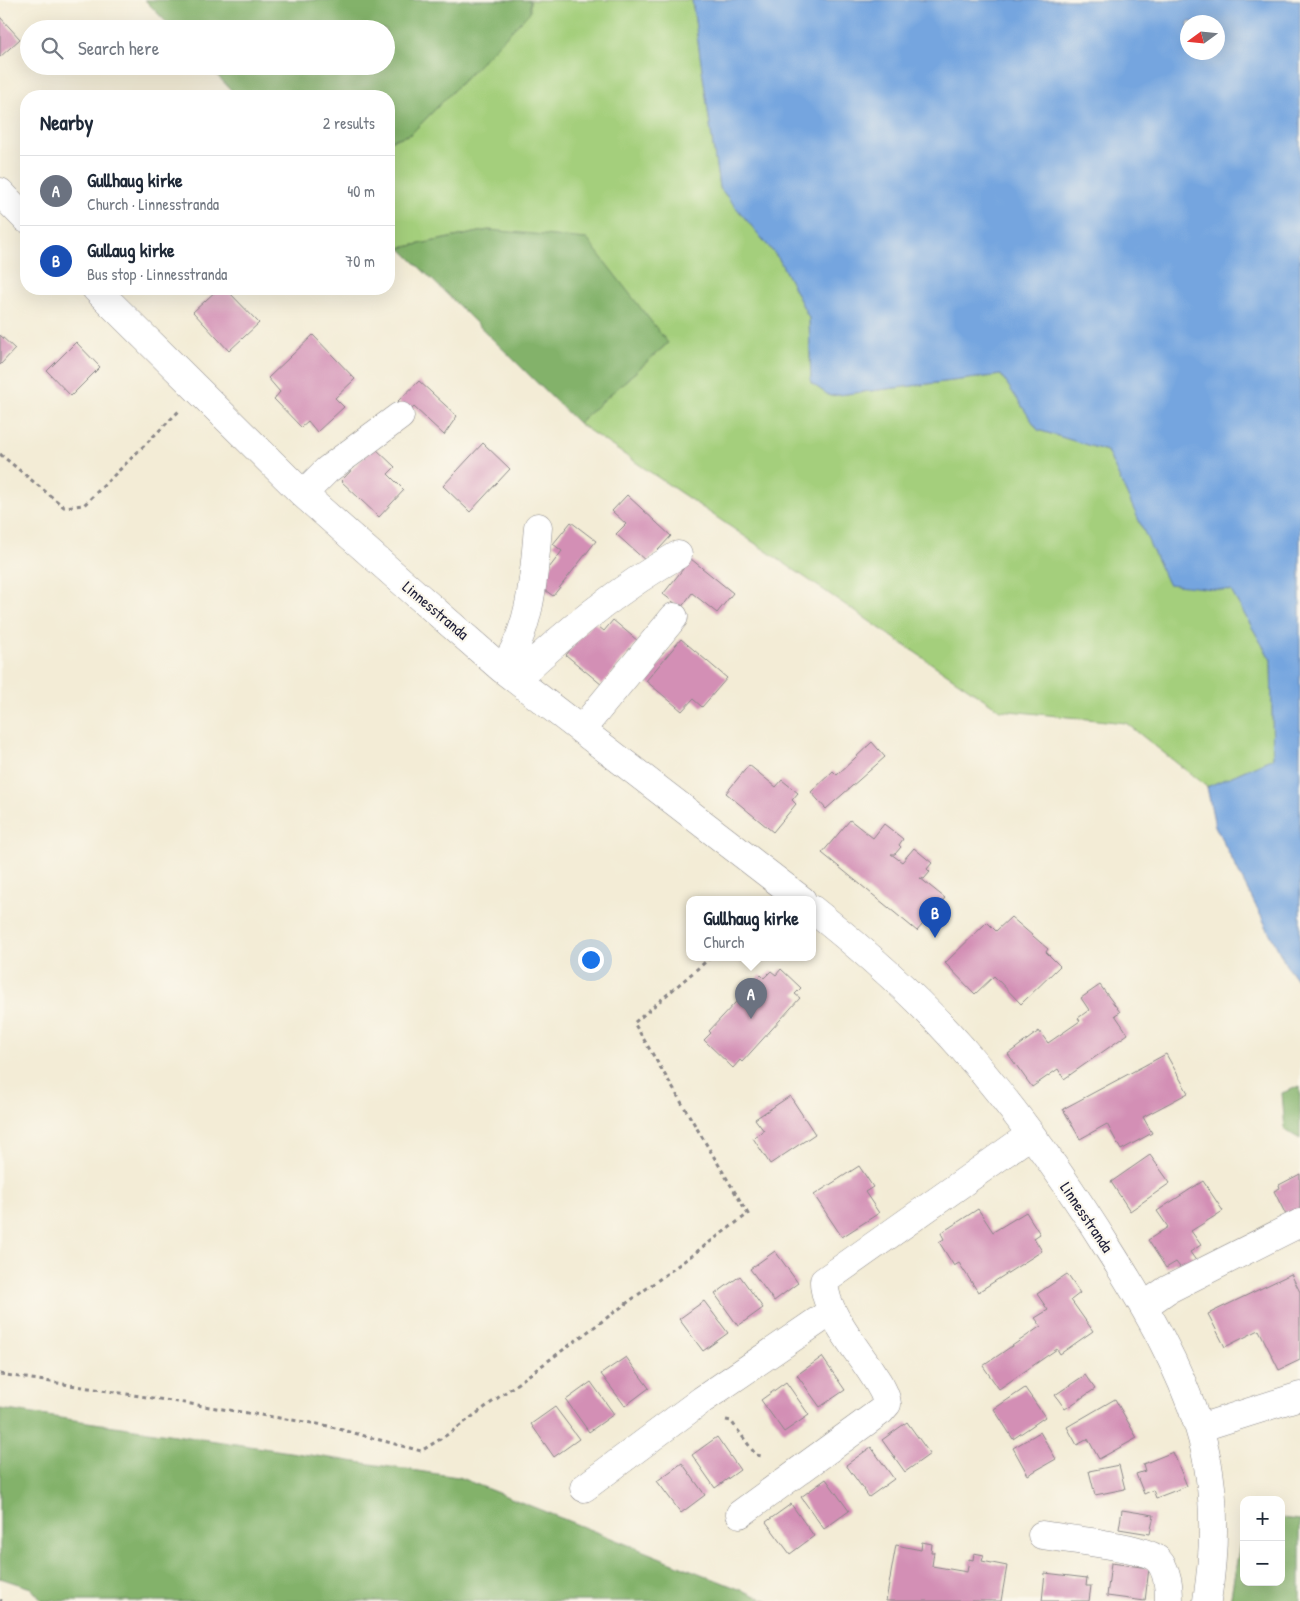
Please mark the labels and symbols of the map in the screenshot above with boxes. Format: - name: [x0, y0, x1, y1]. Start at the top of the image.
- north arrow: [1180, 15, 1225, 60]
- street label: Linnesstranda: [398, 576, 474, 644]
- pin: B: [919, 897, 951, 938]
- your location: [578, 947, 604, 973]
- pin: A: [735, 978, 767, 1019]
- street label: Linnesstranda: [1055, 1178, 1119, 1256]

